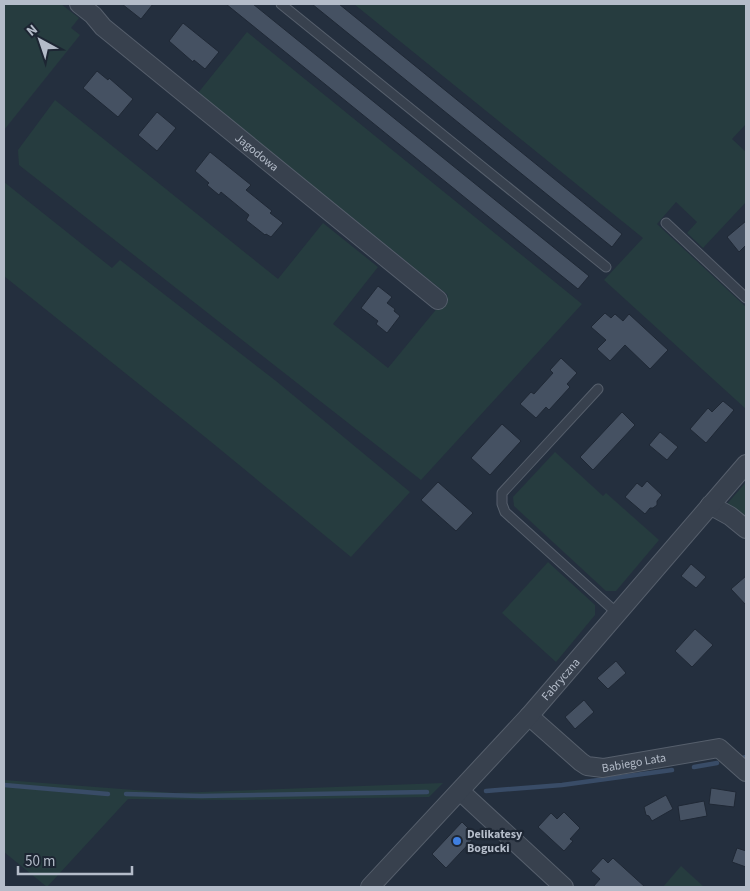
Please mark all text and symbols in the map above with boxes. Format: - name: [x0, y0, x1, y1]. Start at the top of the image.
- north arrow: [15, 15, 65, 65]
- text: N: [22, 20, 42, 41]
- street label: Jagodowa: [231, 130, 282, 176]
- street label: Fabryczna: [538, 655, 584, 705]
- street label: Babiego Lata: [600, 749, 667, 777]
- place label: Delikatesy Bogucki: [467, 826, 523, 857]
- marker: Delikatesy Bogucki: [451, 835, 463, 847]
- scale bar: [18, 844, 131, 876]
- text: 50 m: [25, 851, 55, 872]

